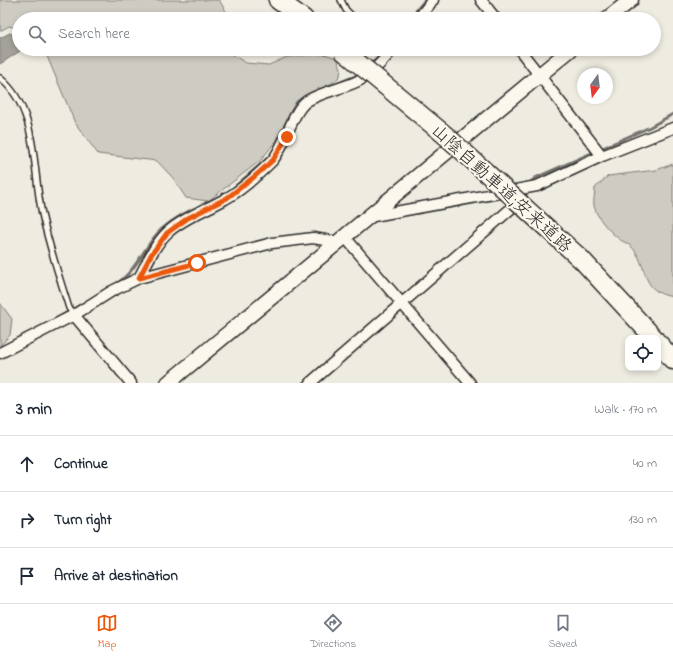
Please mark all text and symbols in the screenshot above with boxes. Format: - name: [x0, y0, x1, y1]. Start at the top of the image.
- search box: [12, 12, 661, 56]
- icon: search: [26, 23, 48, 45]
- text: Search here: [58, 23, 130, 45]
- north arrow: [577, 68, 613, 104]
- street label: 山陰自動車道;安来道路: [424, 119, 577, 260]
- route end: [278, 128, 296, 146]
- route start: [188, 254, 206, 272]
- map controls: [625, 335, 661, 371]
- button: locate: [625, 335, 661, 371]
- text: 3 min: [16, 397, 52, 422]
- text: Walk · 170 m: [594, 400, 657, 419]
- icon: ahead: [16, 453, 38, 475]
- text: Continue: [54, 453, 108, 475]
- text: 40 m: [633, 454, 657, 473]
- icon: right: [16, 509, 38, 531]
- text: Turn right: [54, 509, 112, 531]
- text: 130 m: [629, 510, 657, 529]
- icon: arrive: [16, 565, 38, 587]
- text: Arrive at destination: [54, 565, 178, 587]
- tab: Map: [96, 612, 118, 652]
- tab: Directions: [310, 612, 356, 652]
- tab: Saved: [548, 612, 577, 652]

